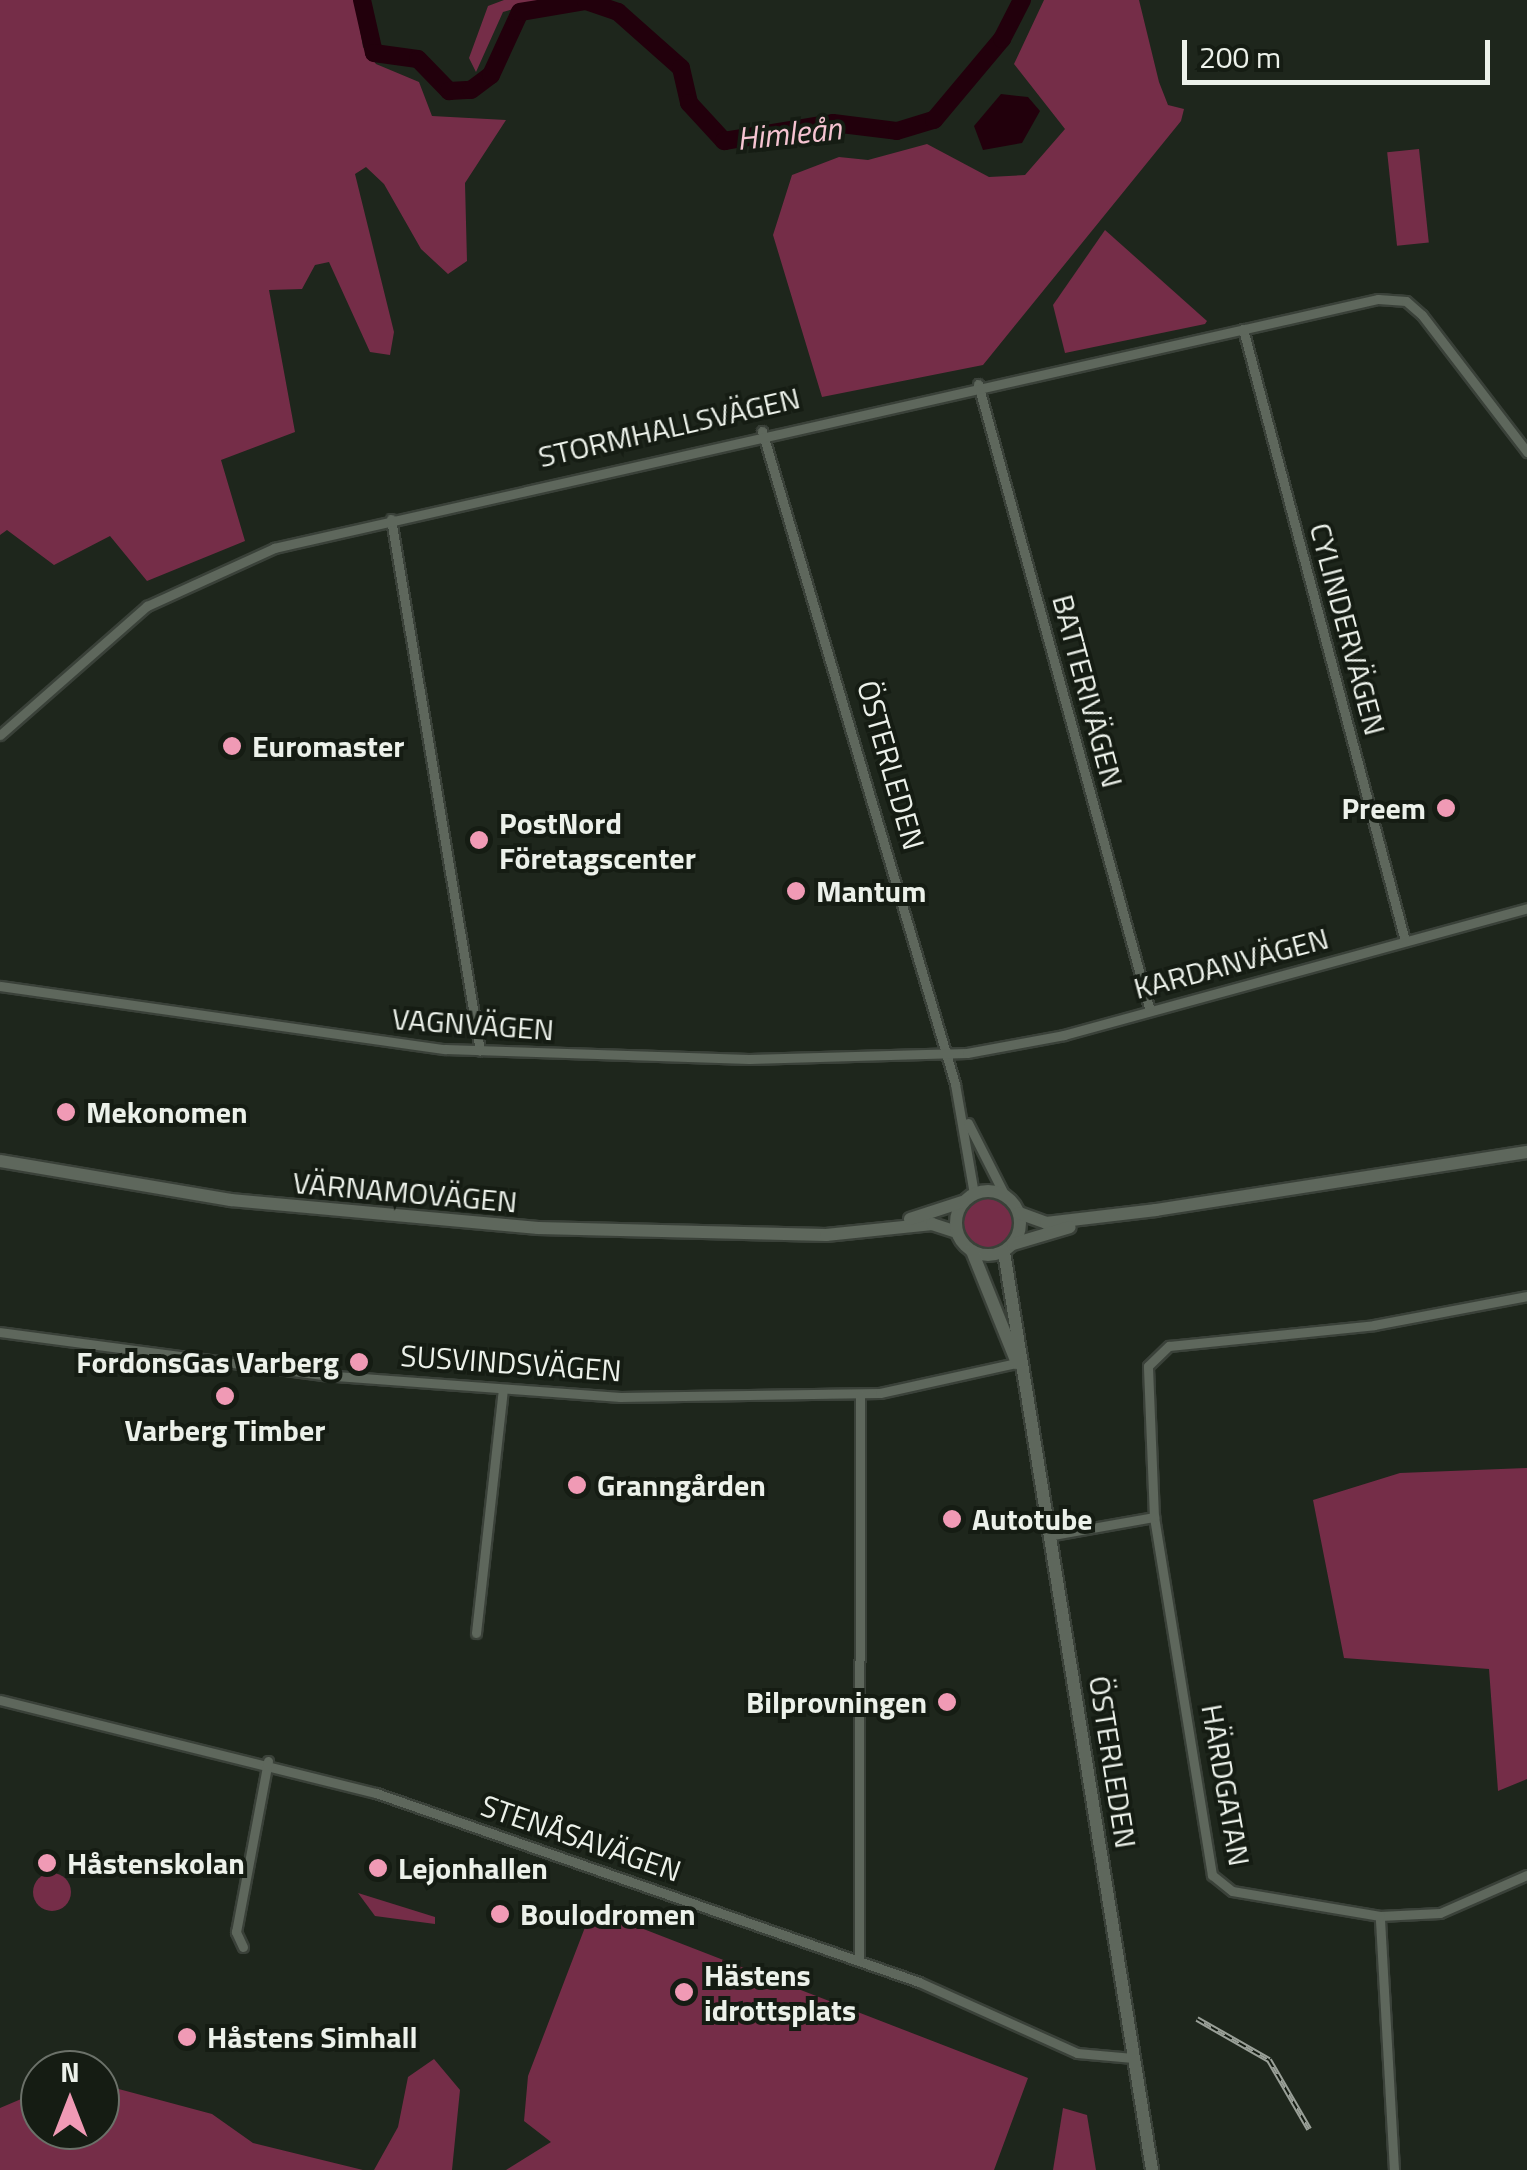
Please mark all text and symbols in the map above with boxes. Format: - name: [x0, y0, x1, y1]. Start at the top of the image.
- scale bar: [1187, 20, 1494, 82]
- text: 200 m: [1199, 34, 1281, 80]
- water label: Himleån: [735, 108, 843, 158]
- street label: STORMHALLSVÄGEN: [535, 379, 803, 475]
- street label: CYLINDERVÄGEN: [1302, 519, 1394, 739]
- street label: BATTERIVÄGEN: [1045, 591, 1131, 791]
- street label: ÖSTERLEDEN: [850, 676, 932, 854]
- place label: Euromaster: [252, 728, 404, 764]
- marker: Euromaster: [221, 735, 243, 757]
- place label: Preem: [1341, 790, 1426, 826]
- marker: Preem: [1435, 797, 1457, 819]
- place label: PostNord Företagscenter: [499, 805, 696, 876]
- marker: PostNord Företagscenter: [468, 829, 490, 851]
- place label: Mantum: [816, 873, 926, 909]
- marker: Mantum: [785, 880, 807, 902]
- street label: KARDANVÄGEN: [1130, 920, 1332, 1006]
- street label: VAGNVÄGEN: [391, 1000, 555, 1048]
- place label: Mekonomen: [86, 1094, 248, 1130]
- marker: Mekonomen: [55, 1101, 77, 1123]
- street label: VÄRNAMOVÄGEN: [291, 1164, 519, 1220]
- street label: SUSVINDSVÄGEN: [399, 1337, 623, 1389]
- place label: FordonsGas Varberg: [76, 1344, 339, 1380]
- marker: FordonsGas Varberg: [348, 1351, 370, 1373]
- marker: Varberg Timber: [214, 1385, 236, 1407]
- place label: Varberg Timber: [125, 1412, 325, 1448]
- place label: Granngården: [597, 1467, 766, 1503]
- marker: Granngården: [566, 1474, 588, 1496]
- place label: Autotube: [972, 1501, 1093, 1537]
- marker: Autotube: [941, 1508, 963, 1530]
- street label: ÖSTERLEDEN: [1082, 1673, 1144, 1851]
- place label: Bilprovningen: [746, 1684, 927, 1720]
- marker: Bilprovningen: [936, 1691, 958, 1713]
- street label: HÄRDGATAN: [1194, 1701, 1258, 1869]
- street label: STENÅSAVÄGEN: [476, 1787, 686, 1889]
- place label: Håstenskolan: [67, 1845, 245, 1881]
- place label: Lejonhallen: [398, 1850, 548, 1886]
- marker: Håstenskolan: [36, 1852, 58, 1874]
- marker: Lejonhallen: [367, 1857, 389, 1879]
- place label: Boulodromen: [520, 1896, 696, 1932]
- marker: Boulodromen: [489, 1903, 511, 1925]
- place label: Hästens idrottsplats: [704, 1957, 856, 2028]
- marker: Hästens idrottsplats: [673, 1981, 695, 2003]
- place label: Håstens Simhall: [207, 2019, 418, 2055]
- marker: Håstens Simhall: [176, 2026, 198, 2048]
- north arrow: [20, 2050, 120, 2150]
- text: N: [60, 2050, 80, 2093]

